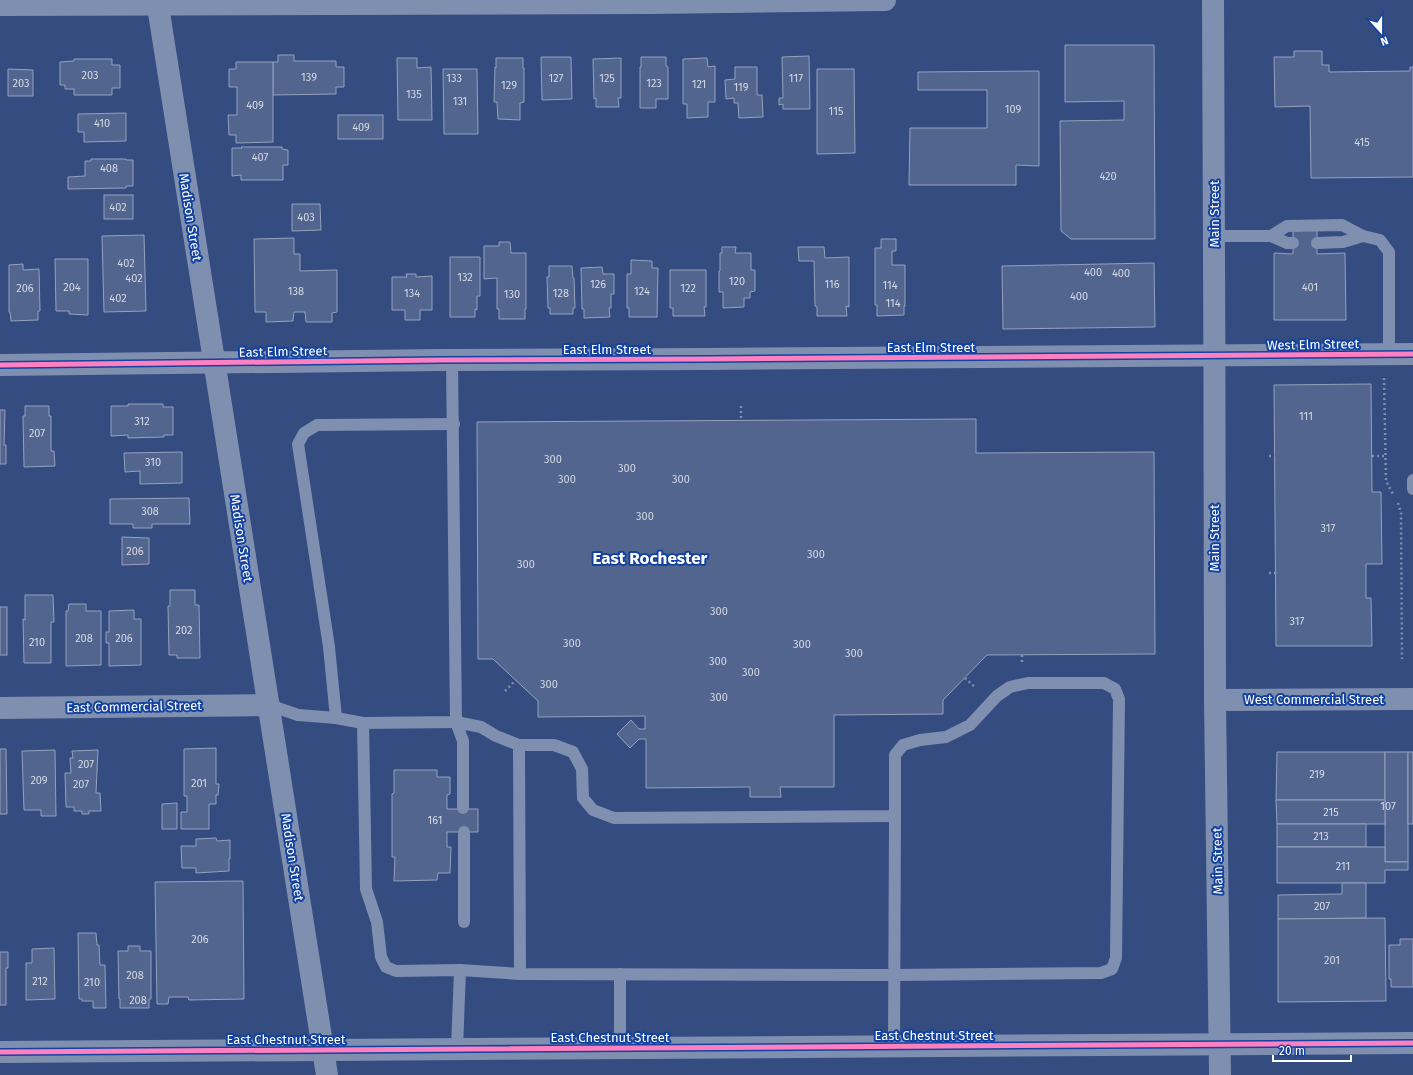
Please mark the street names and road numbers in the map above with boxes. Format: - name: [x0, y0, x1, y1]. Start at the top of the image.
- street label: Madison Street: [176, 172, 205, 262]
- street label: Main Street: [1207, 180, 1222, 248]
- street label: West Elm Street: [1267, 336, 1360, 353]
- street label: East Elm Street: [887, 340, 976, 355]
- street label: East Elm Street: [563, 342, 652, 357]
- street label: East Elm Street: [239, 343, 328, 360]
- street label: Madison Street: [227, 493, 256, 583]
- street label: Main Street: [1207, 504, 1222, 572]
- street label: West Commercial Street: [1244, 692, 1384, 707]
- street label: East Commercial Street: [66, 698, 202, 715]
- street label: Madison Street: [278, 812, 307, 902]
- street label: Main Street: [1209, 827, 1226, 895]
- street label: East Chestnut Street: [874, 1028, 994, 1043]
- street label: East Chestnut Street: [550, 1030, 670, 1045]
- street label: East Chestnut Street: [226, 1032, 346, 1047]

